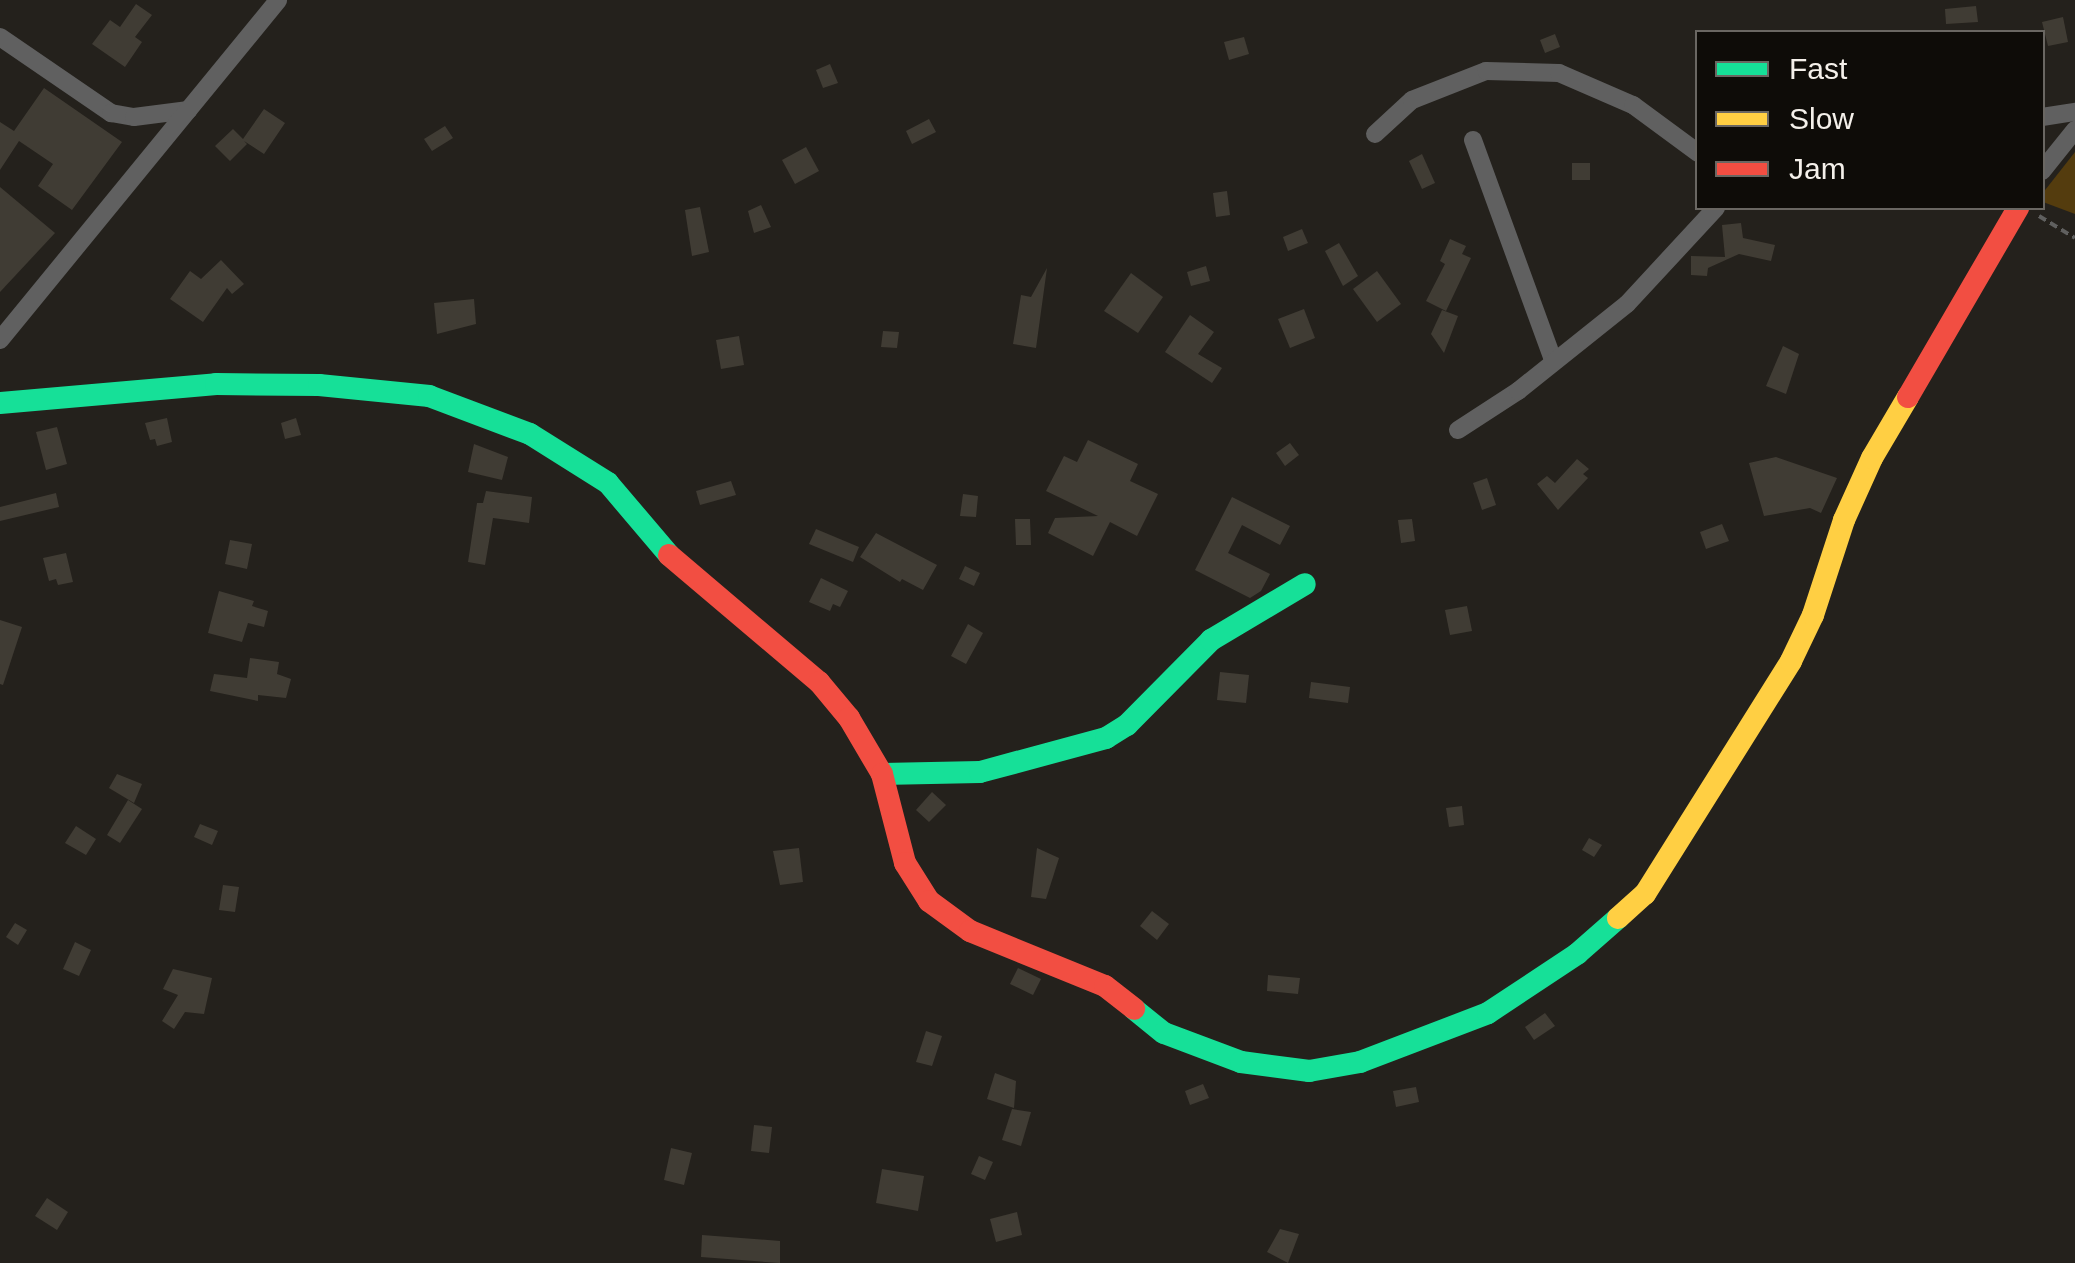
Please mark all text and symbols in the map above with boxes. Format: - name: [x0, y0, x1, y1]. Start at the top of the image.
- legend: [1695, 30, 2045, 210]
- text: Fast: [1789, 52, 1847, 85]
- text: Slow: [1789, 102, 1854, 135]
- text: Jam: [1789, 152, 1846, 185]

